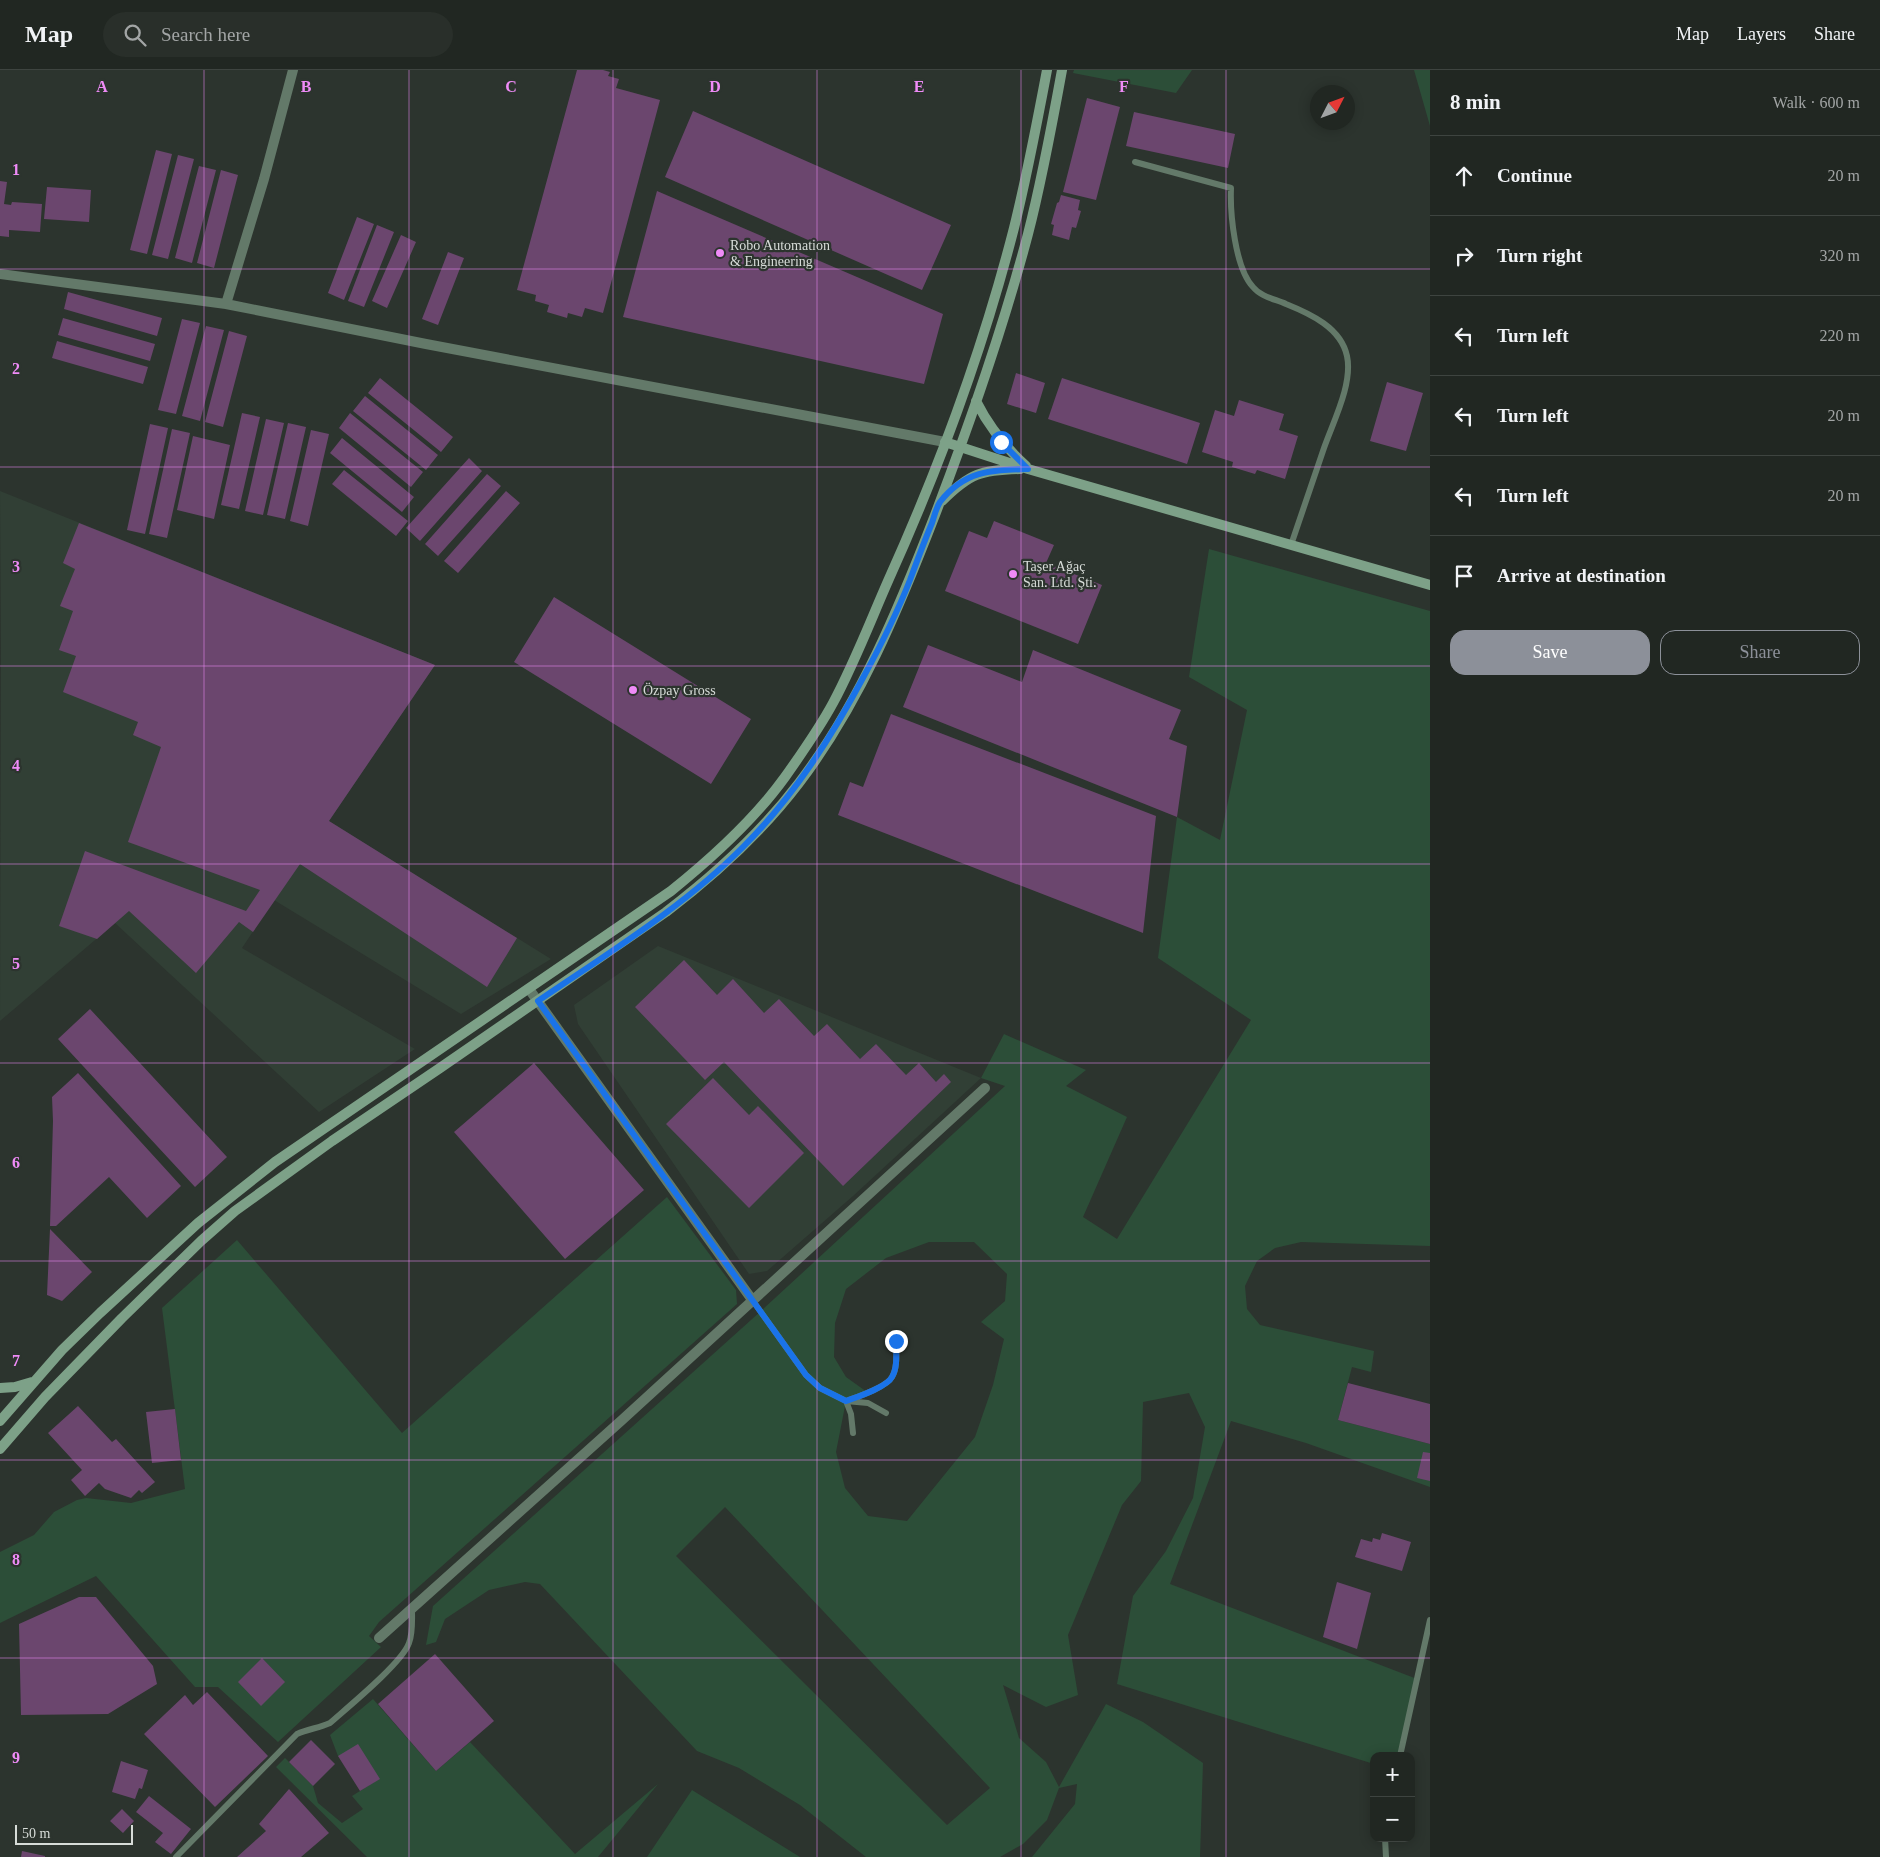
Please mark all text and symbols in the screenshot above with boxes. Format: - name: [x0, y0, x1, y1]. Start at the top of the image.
- search box: [103, 12, 453, 57]
- text: Map: [25, 21, 73, 47]
- icon: search: [121, 21, 149, 49]
- text: Search here: [161, 24, 250, 45]
- text: Map: [1676, 24, 1709, 44]
- text: Layers: [1737, 24, 1786, 44]
- text: Share: [1814, 24, 1855, 44]
- text: A: [96, 78, 108, 95]
- text: B: [301, 78, 312, 95]
- text: C: [505, 78, 517, 95]
- text: D: [709, 78, 721, 95]
- text: E: [914, 78, 924, 95]
- text: F: [1119, 78, 1129, 95]
- north arrow: [1310, 85, 1355, 130]
- text: 8 min: [1450, 90, 1501, 114]
- text: Walk · 600 m: [1773, 94, 1860, 111]
- text: 1: [12, 161, 20, 178]
- icon: ahead: [1450, 162, 1478, 190]
- text: Continue: [1497, 165, 1572, 186]
- text: 20 m: [1828, 167, 1860, 184]
- place label: Robo Automation & Engineering: [730, 238, 830, 269]
- icon: right: [1450, 242, 1478, 270]
- text: Turn right: [1497, 245, 1582, 266]
- marker: Robo Automation & Engineering: [714, 247, 726, 259]
- text: 320 m: [1820, 247, 1860, 264]
- icon: left: [1450, 322, 1478, 350]
- text: Turn left: [1497, 325, 1569, 346]
- text: 220 m: [1820, 327, 1860, 344]
- text: 2: [12, 360, 20, 377]
- icon: left: [1450, 402, 1478, 430]
- text: Turn left: [1497, 405, 1569, 426]
- text: 20 m: [1828, 407, 1860, 424]
- route start: [990, 431, 1013, 454]
- icon: left: [1450, 482, 1478, 510]
- text: Turn left: [1497, 485, 1569, 506]
- text: 20 m: [1828, 487, 1860, 504]
- text: 3: [12, 558, 20, 575]
- place label: Taşer Ağaç San. Ltd. Şti.: [1023, 559, 1097, 590]
- icon: arrive: [1450, 562, 1478, 590]
- text: Arrive at destination: [1497, 565, 1666, 586]
- marker: Taşer Ağaç San. Ltd. Şti.: [1007, 568, 1019, 580]
- button: Save: [1450, 630, 1650, 675]
- button: Share: [1660, 630, 1860, 675]
- place label: Özpay Gross: [643, 682, 716, 698]
- marker: Özpay Gross: [627, 684, 639, 696]
- text: 4: [12, 757, 20, 774]
- text: 5: [12, 955, 20, 972]
- text: 6: [12, 1154, 20, 1171]
- route end: [885, 1330, 908, 1353]
- text: 7: [12, 1352, 20, 1369]
- text: 8: [12, 1551, 20, 1568]
- text: 9: [12, 1749, 20, 1766]
- map controls: [1370, 1752, 1415, 1842]
- button: +: [1370, 1752, 1415, 1797]
- button: −: [1370, 1797, 1415, 1842]
- scale bar: [15, 1822, 132, 1845]
- text: 50 m: [22, 1826, 50, 1841]

